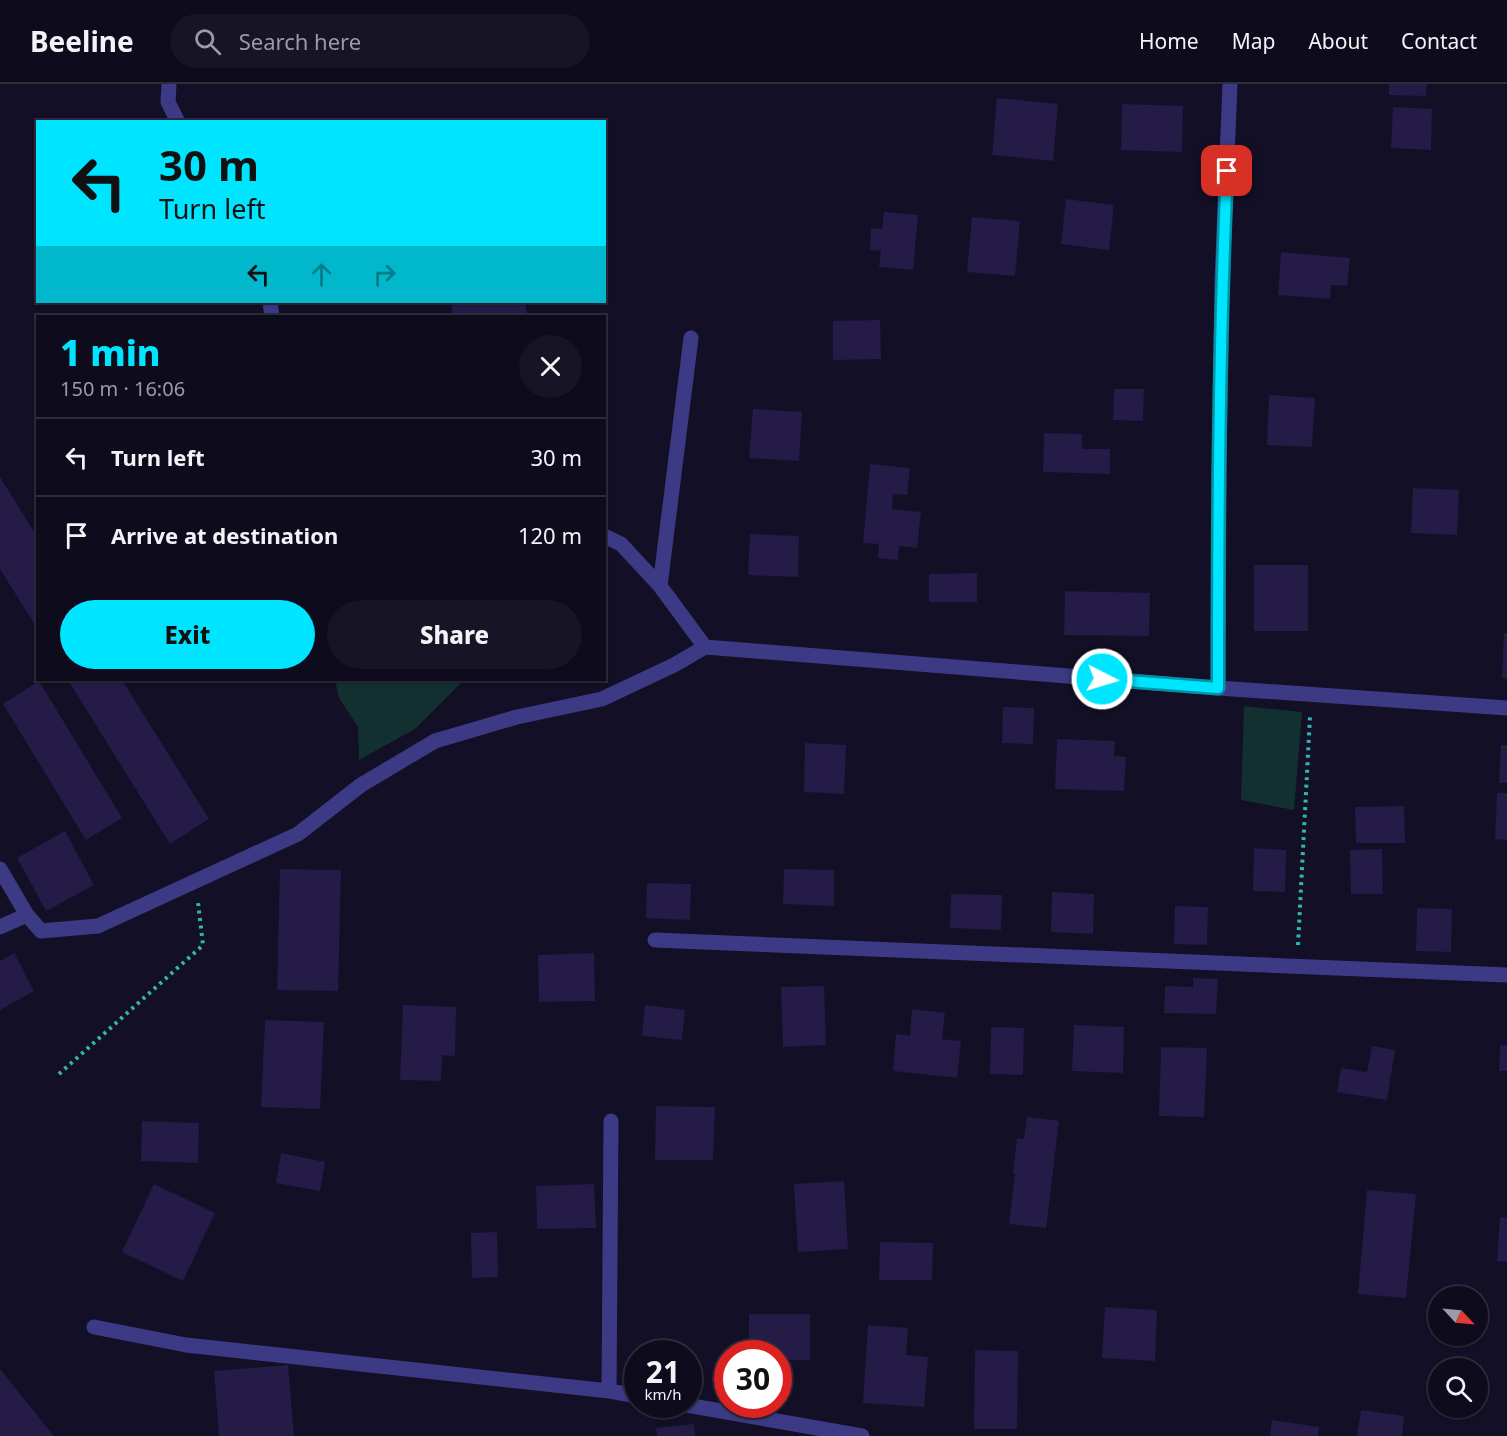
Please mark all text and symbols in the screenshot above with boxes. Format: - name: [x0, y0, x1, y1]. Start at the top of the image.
- search box: [170, 14, 590, 68]
- text: Beeline: [30, 22, 134, 60]
- icon: search: [191, 25, 224, 58]
- text: Search here: [239, 26, 361, 56]
- text: Home: [1139, 27, 1199, 55]
- text: Map: [1232, 27, 1275, 55]
- text: About: [1308, 27, 1368, 55]
- text: Contact: [1401, 27, 1477, 55]
- text: 30 m: [159, 136, 259, 193]
- icon: left: [60, 144, 138, 222]
- pin: [1201, 145, 1252, 196]
- icon: arrive: [1210, 154, 1243, 187]
- text: Turn left: [159, 190, 265, 227]
- icon: left: [242, 258, 275, 291]
- icon: ahead: [305, 258, 338, 291]
- icon: right: [368, 258, 401, 291]
- text: 1 min: [60, 328, 161, 377]
- button: close: [519, 335, 582, 398]
- text: 150 m · 16:06: [60, 375, 185, 402]
- icon: left: [60, 441, 93, 474]
- text: Turn left: [111, 442, 205, 472]
- text: 30 m: [531, 442, 582, 472]
- icon: arrive: [60, 519, 93, 552]
- text: Arrive at destination: [111, 520, 338, 550]
- text: 120 m: [518, 520, 582, 550]
- button: Exit: [60, 600, 315, 669]
- button: Share: [327, 600, 582, 669]
- position arrow: [1070, 647, 1134, 711]
- north arrow: [1428, 1286, 1488, 1346]
- map controls: [1428, 1286, 1488, 1418]
- speed limit sign: 30: [714, 1340, 792, 1418]
- text: 21: [646, 1351, 680, 1392]
- button: search: [1428, 1358, 1488, 1418]
- text: km/h: [645, 1384, 681, 1404]

